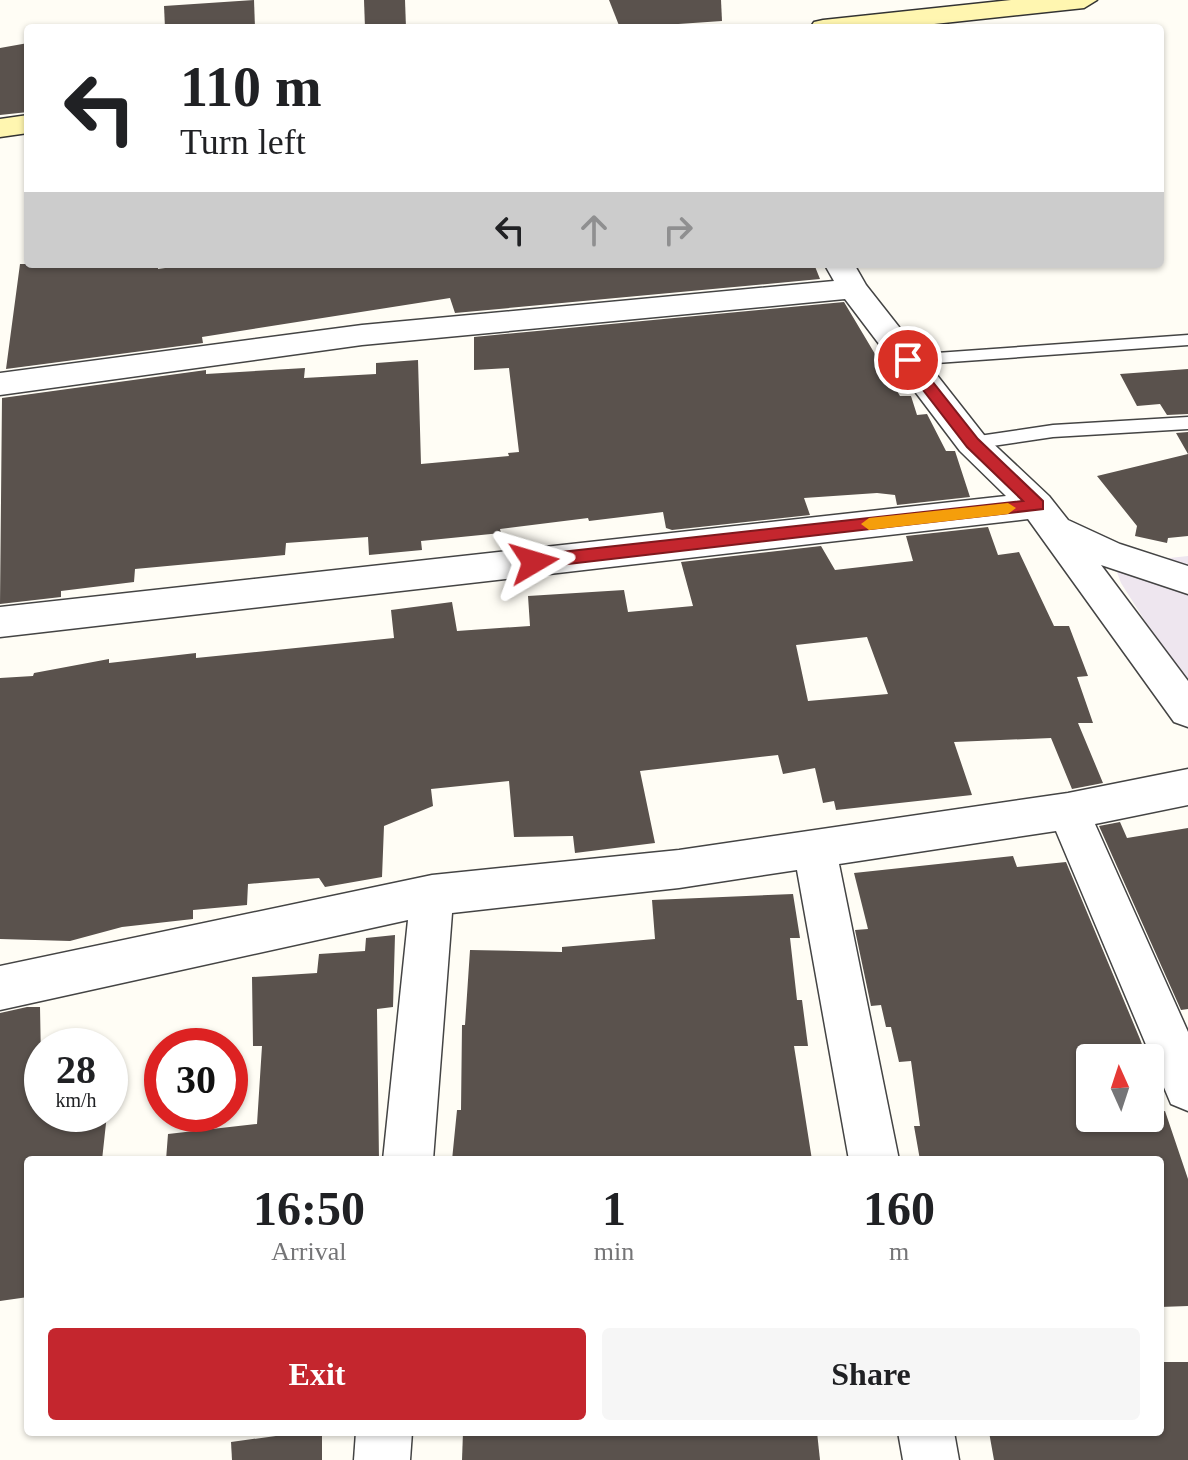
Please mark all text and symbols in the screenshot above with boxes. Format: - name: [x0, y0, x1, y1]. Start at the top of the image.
- icon: left: [48, 56, 152, 160]
- text: 110 m: [180, 56, 322, 118]
- text: Turn left: [180, 122, 306, 162]
- icon: left: [488, 208, 532, 252]
- icon: ahead: [572, 208, 616, 252]
- icon: right: [656, 208, 700, 252]
- pin: [874, 326, 942, 394]
- icon: arrive: [886, 338, 930, 382]
- position arrow: [492, 520, 576, 604]
- speed limit sign: 30: [144, 1028, 248, 1132]
- north arrow: [1076, 1044, 1164, 1132]
- map controls: [1076, 1044, 1164, 1132]
- text: 28: [56, 1047, 96, 1092]
- text: km/h: [55, 1089, 97, 1111]
- text: 16:50: [253, 1182, 365, 1235]
- text: 1: [602, 1182, 626, 1235]
- text: 160: [863, 1182, 935, 1235]
- text: Arrival: [271, 1237, 346, 1266]
- text: min: [594, 1237, 634, 1266]
- text: m: [889, 1237, 909, 1266]
- button: Exit: [48, 1328, 586, 1420]
- button: Share: [602, 1328, 1140, 1420]

